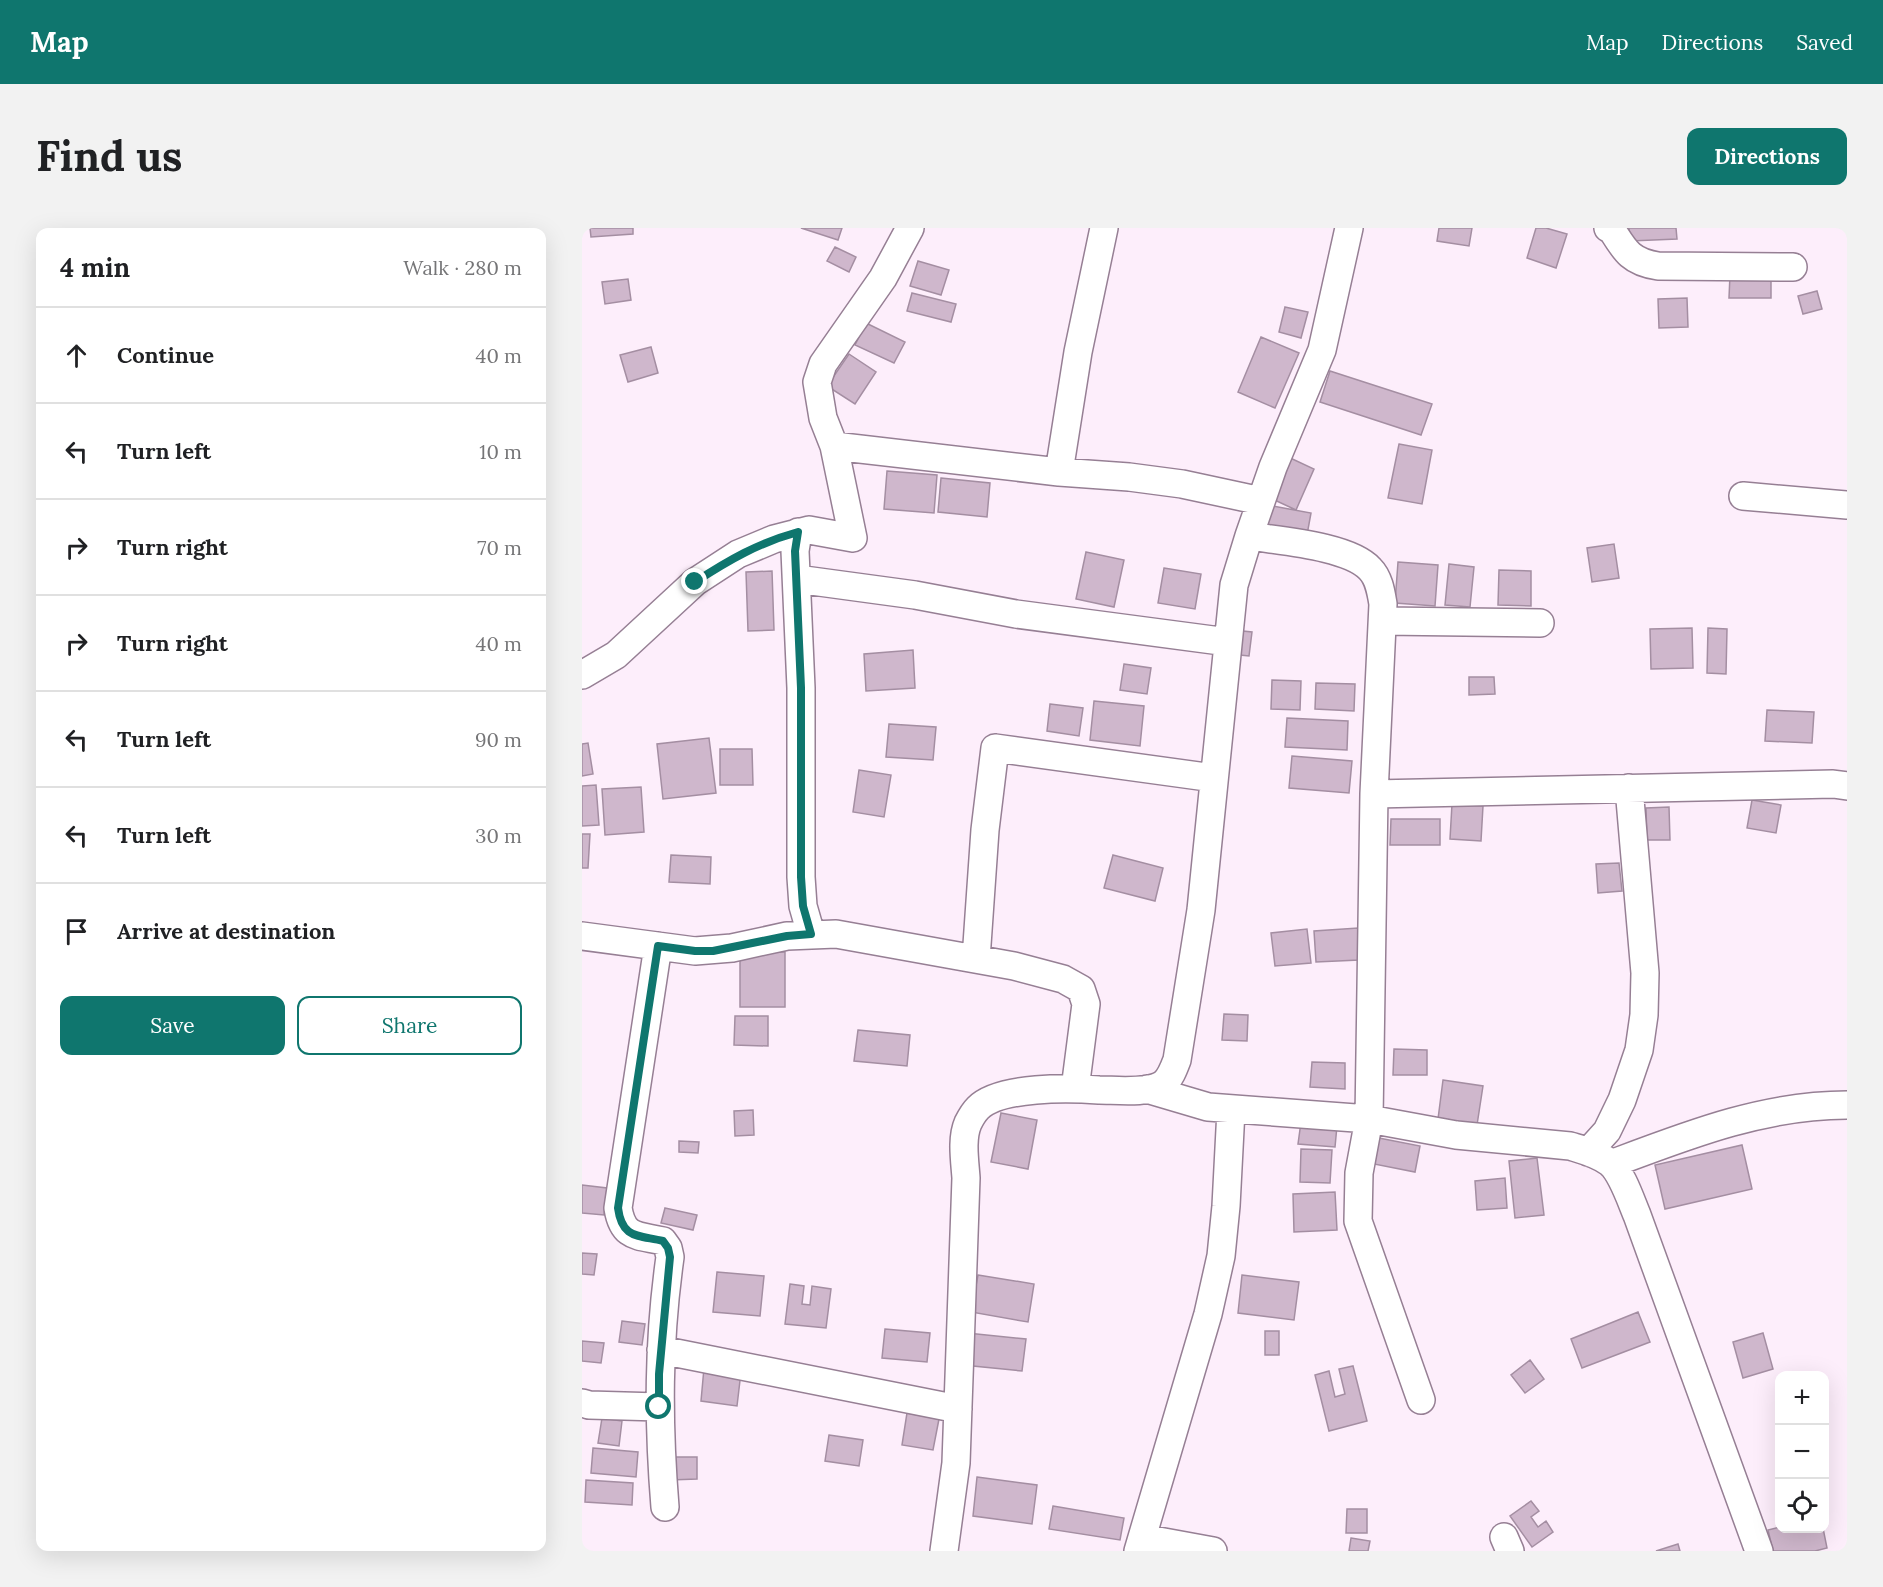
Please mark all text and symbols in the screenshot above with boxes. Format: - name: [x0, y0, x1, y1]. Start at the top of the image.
- text: Map: [30, 24, 89, 60]
- text: Map: [1586, 29, 1629, 56]
- text: Directions: [1662, 29, 1763, 56]
- text: Saved: [1796, 29, 1853, 56]
- button: Directions: [1687, 128, 1847, 185]
- text: Find us: [36, 129, 182, 183]
- text: 4 min: [60, 251, 130, 284]
- text: Walk · 280 m: [403, 255, 522, 280]
- icon: ahead: [60, 339, 93, 372]
- text: Continue: [117, 341, 214, 369]
- text: 40 m: [476, 343, 522, 368]
- icon: left: [60, 435, 93, 468]
- text: Turn left: [117, 437, 211, 465]
- text: 10 m: [479, 439, 522, 464]
- icon: right: [60, 531, 93, 564]
- text: Turn right: [117, 533, 228, 561]
- text: 70 m: [477, 535, 522, 560]
- route end: [681, 568, 707, 594]
- icon: right: [60, 627, 93, 660]
- text: Turn right: [117, 629, 228, 657]
- text: 40 m: [476, 631, 522, 656]
- icon: left: [60, 723, 93, 756]
- text: Turn left: [117, 725, 211, 753]
- text: 90 m: [475, 727, 522, 752]
- icon: left: [60, 819, 93, 852]
- text: Turn left: [117, 821, 211, 849]
- text: 30 m: [475, 823, 522, 848]
- icon: arrive: [60, 915, 93, 948]
- text: Arrive at destination: [117, 917, 335, 945]
- button: Save: [60, 996, 285, 1055]
- button: Share: [297, 996, 522, 1055]
- map controls: [1775, 1371, 1829, 1533]
- button: +: [1775, 1371, 1829, 1425]
- route start: [645, 1393, 671, 1419]
- button: −: [1775, 1425, 1829, 1479]
- button: locate: [1775, 1479, 1829, 1533]

